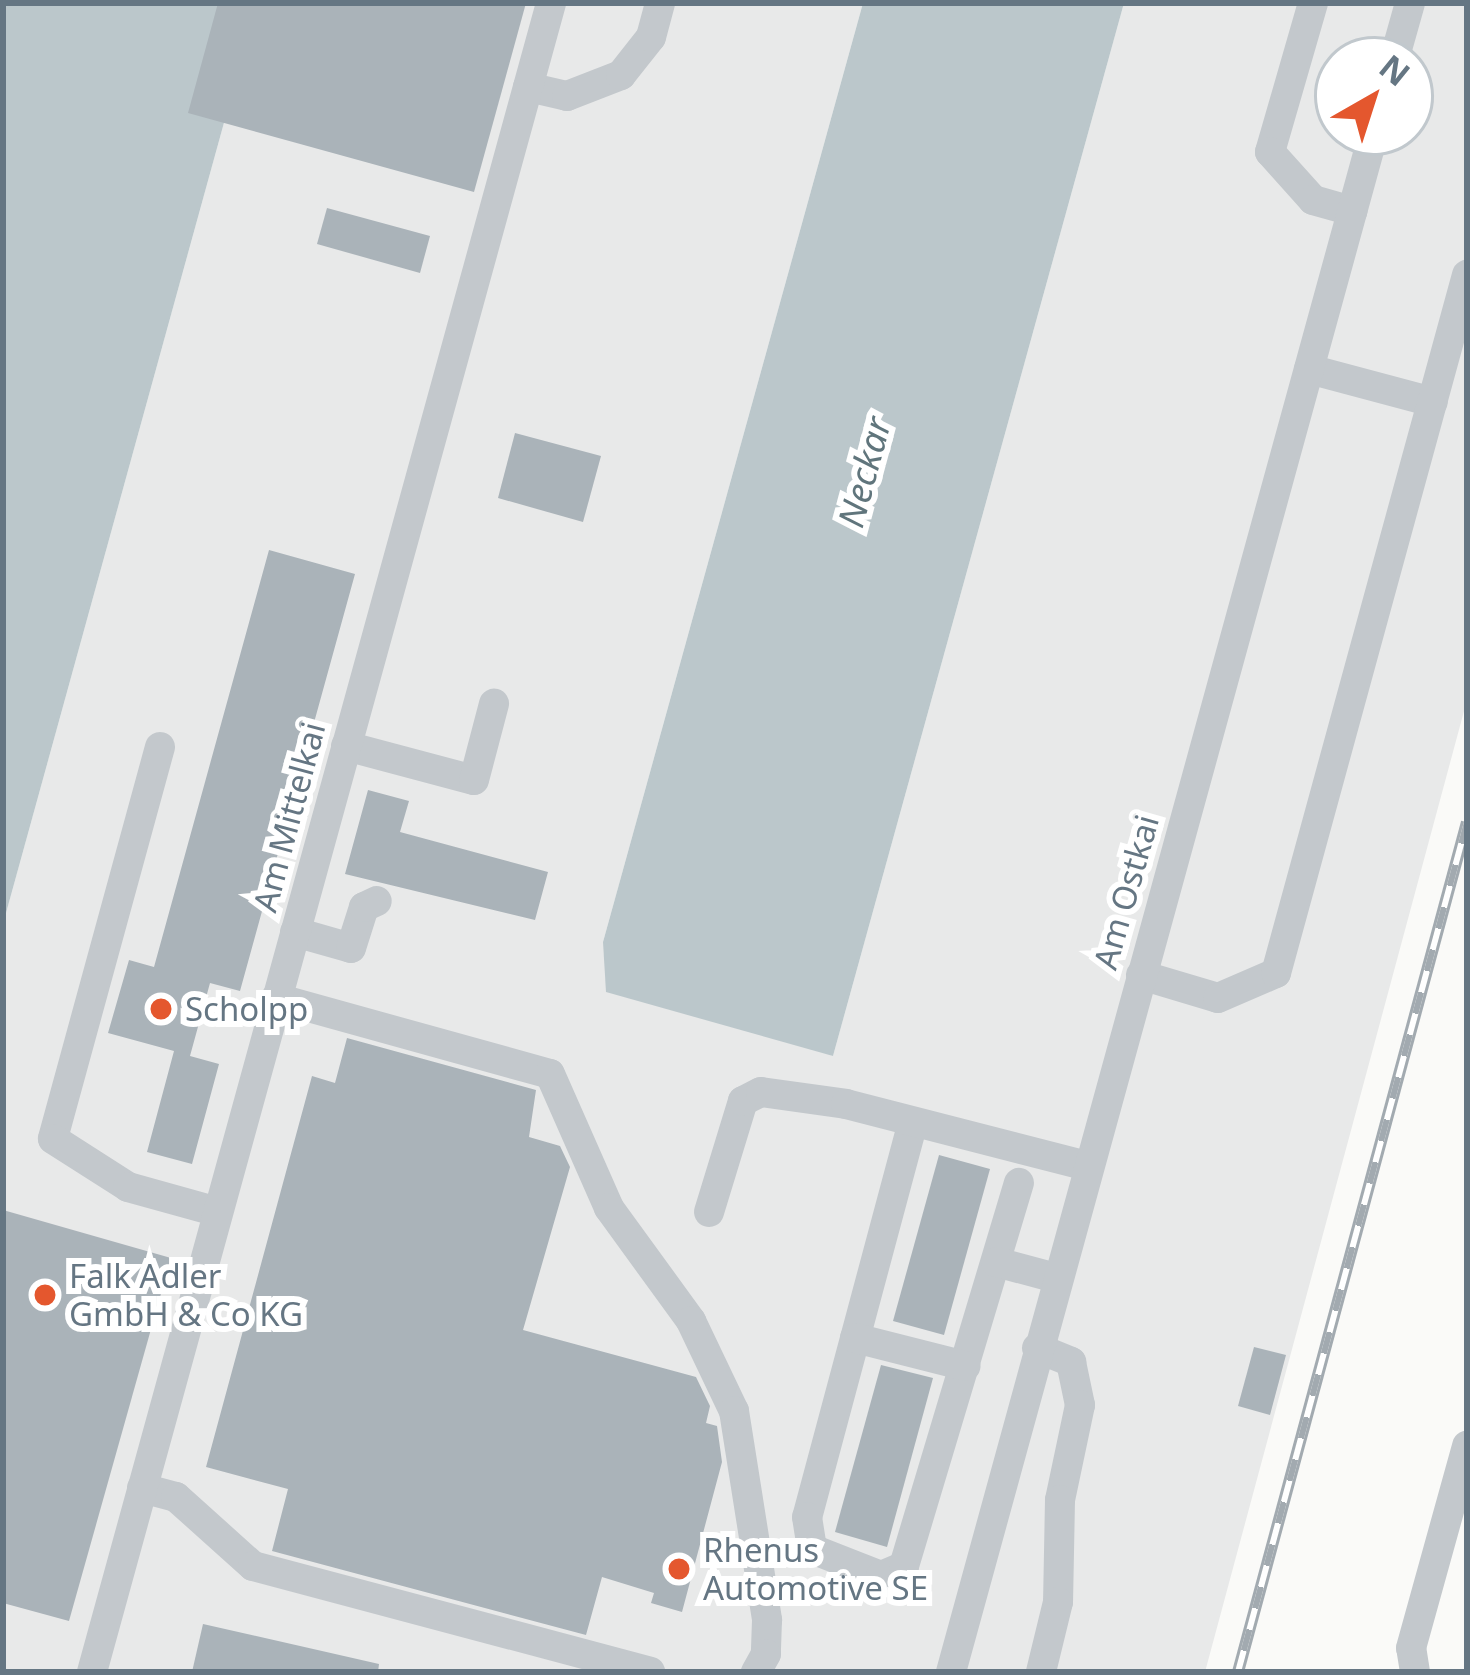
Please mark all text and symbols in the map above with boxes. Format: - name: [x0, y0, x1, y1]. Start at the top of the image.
- north arrow: [1314, 36, 1434, 156]
- text: N: [1370, 44, 1420, 96]
- water label: Neckar: [829, 412, 899, 532]
- street label: Am Mittelkai: [245, 718, 333, 916]
- street label: Am Ostkai: [1085, 810, 1167, 974]
- place label: Scholpp: [185, 989, 308, 1029]
- marker: Scholpp: [148, 996, 174, 1022]
- place label: Falk Adler GmbH & Co KG: [69, 1256, 303, 1334]
- marker: Falk Adler GmbH & Co KG: [32, 1282, 58, 1308]
- place label: Rhenus Automotive SE: [703, 1530, 928, 1608]
- marker: Rhenus Automotive SE: [666, 1556, 692, 1582]

